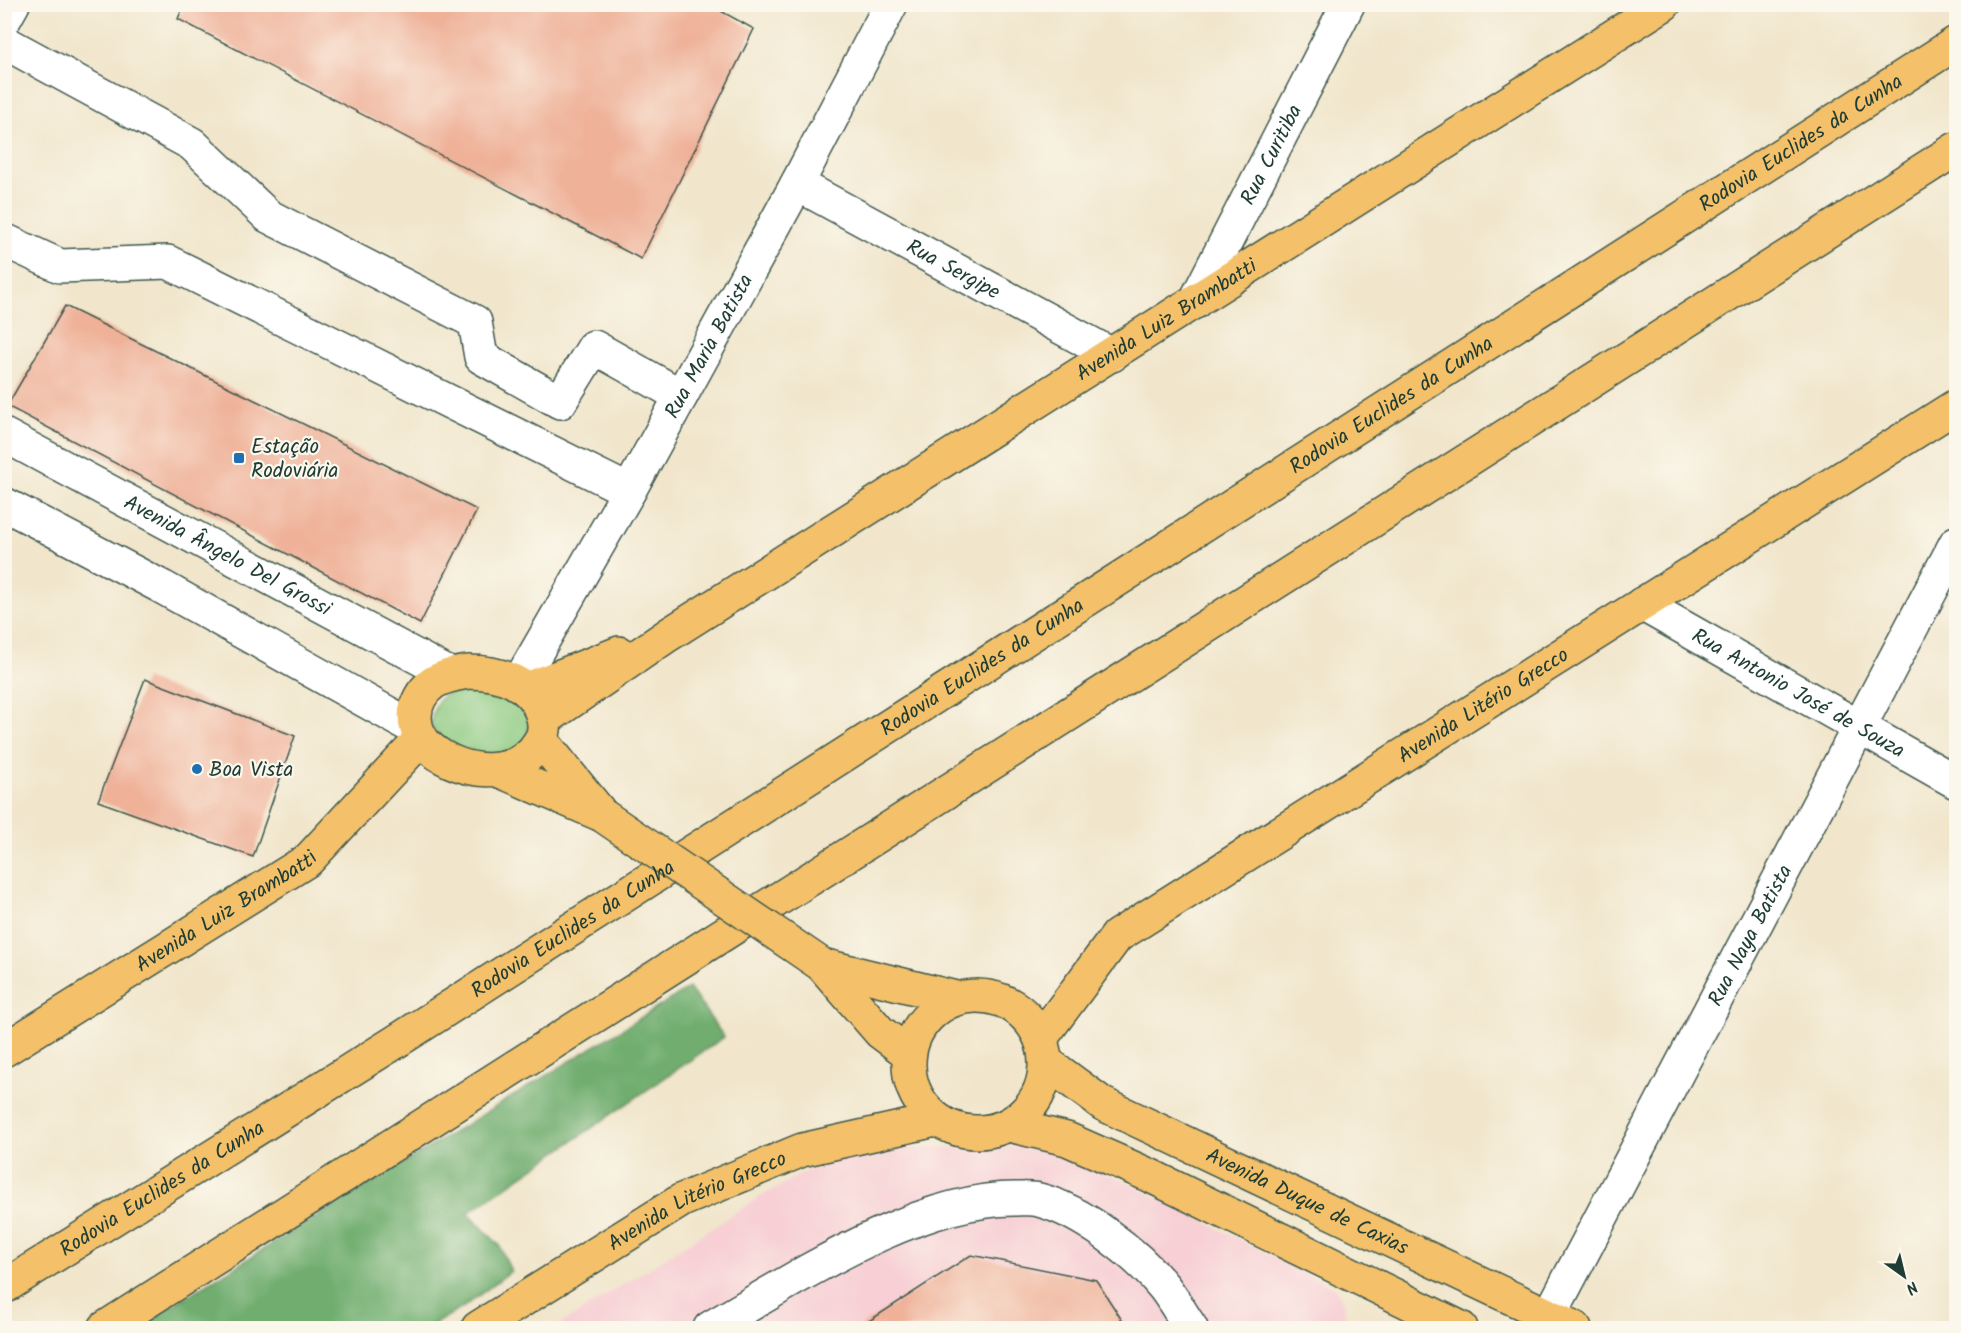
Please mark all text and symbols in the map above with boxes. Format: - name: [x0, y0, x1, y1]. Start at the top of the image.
- street label: Rodovia Euclides da Cunha: [1693, 66, 1910, 222]
- street label: Rua Curitiba: [1233, 99, 1312, 211]
- street label: Rua Sergipe: [900, 231, 1006, 310]
- street label: Avenida Luiz Brambatti: [1070, 250, 1265, 391]
- street label: Rua Maria Batista: [657, 268, 763, 425]
- street label: Rodovia Euclides da Cunha: [1283, 328, 1501, 484]
- place label: Estação Rodoviária: [251, 431, 338, 488]
- marker: Estação Rodoviária: [232, 451, 246, 465]
- street label: Avenida Ângelo Del Grossi: [117, 487, 338, 626]
- street label: Rodovia Euclides da Cunha: [874, 590, 1091, 746]
- street label: Rua Antonio José de Souza: [1685, 620, 1911, 768]
- street label: Avenida Litério Grecco: [1392, 639, 1576, 773]
- place label: Boa Vista: [209, 754, 293, 787]
- marker: Boa Vista: [190, 762, 204, 776]
- street label: Avenida Luiz Brambatti: [129, 843, 327, 982]
- street label: Rodovia Euclides da Cunha: [465, 852, 682, 1008]
- street label: Rua Naya Batista: [1700, 859, 1802, 1013]
- street label: Rodovia Euclides da Cunha: [53, 1113, 272, 1266]
- street label: Avenida Duque de Caxias: [1200, 1140, 1414, 1265]
- street label: Avenida Litério Grecco: [602, 1143, 792, 1261]
- north arrow: [1874, 1246, 1934, 1306]
- text: N: [1900, 1274, 1923, 1300]

